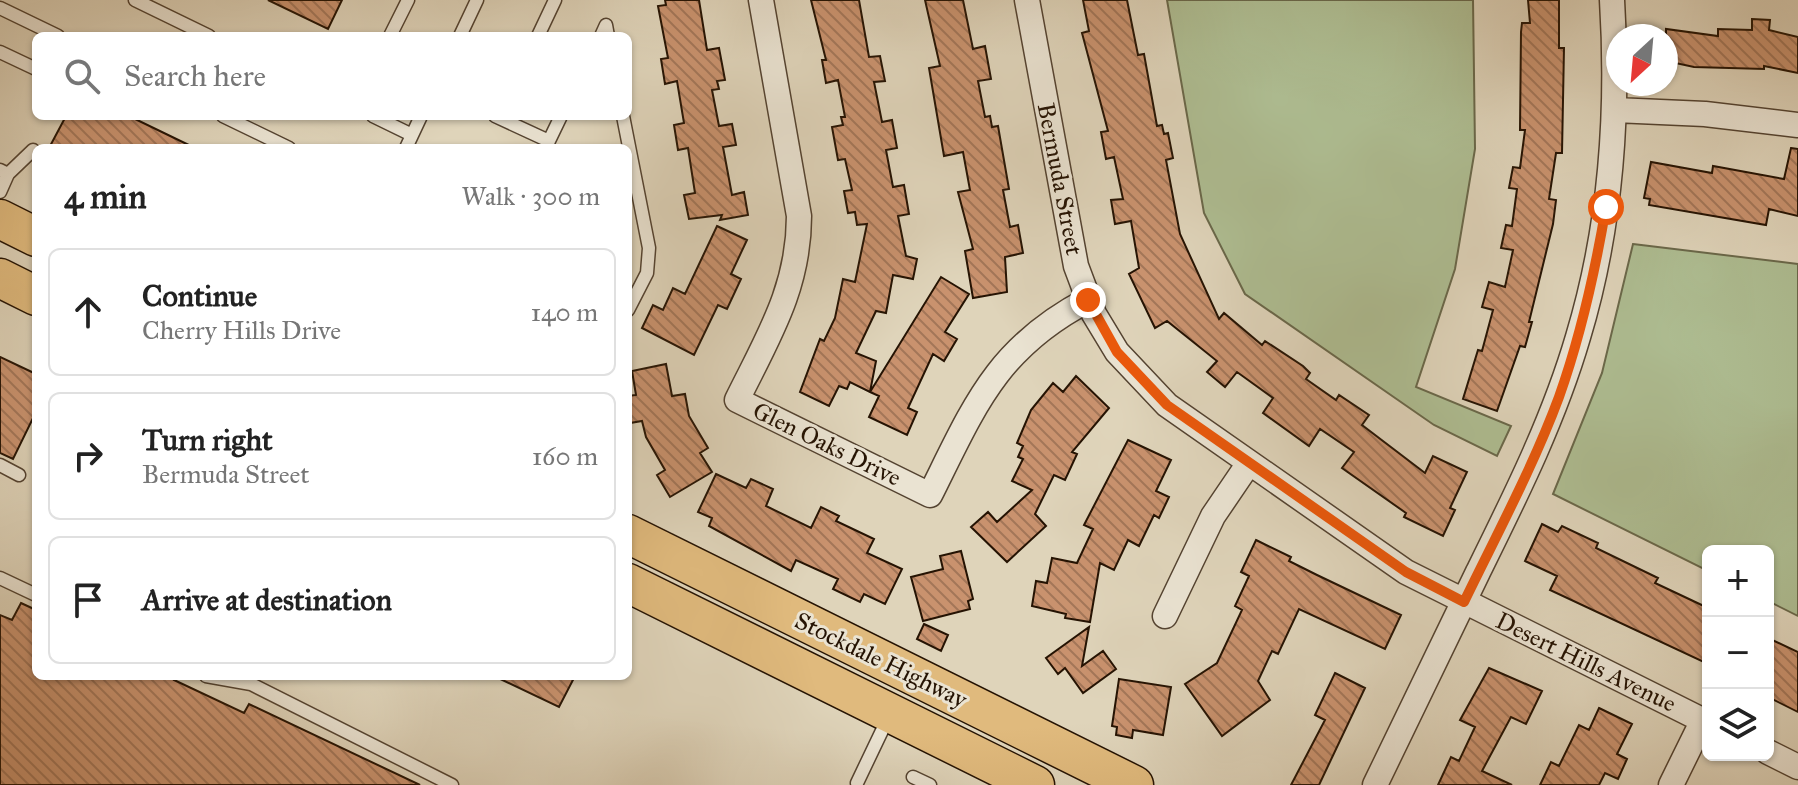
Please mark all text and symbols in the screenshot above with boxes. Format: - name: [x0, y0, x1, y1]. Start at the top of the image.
- north arrow: [1606, 24, 1678, 96]
- search box: [32, 32, 632, 120]
- icon: search: [60, 54, 104, 98]
- text: Search here: [124, 58, 266, 94]
- street label: Bermuda Street: [1031, 100, 1090, 258]
- text: 4 min: [64, 176, 147, 217]
- text: Walk · 300 m: [461, 180, 600, 212]
- route start: [1588, 189, 1624, 225]
- text: Continue: [142, 278, 257, 314]
- route end: [1070, 282, 1106, 318]
- icon: ahead: [66, 290, 110, 334]
- text: 140 m: [531, 296, 598, 328]
- text: Cherry Hills Drive: [142, 314, 341, 346]
- street label: Glen Oaks Drive: [748, 395, 906, 493]
- text: Turn right: [142, 422, 273, 458]
- icon: right: [66, 434, 110, 478]
- text: 160 m: [532, 440, 598, 472]
- text: Bermuda Street: [142, 458, 310, 490]
- map controls: [1702, 545, 1774, 761]
- button: +: [1702, 545, 1774, 617]
- icon: arrive: [66, 578, 110, 622]
- text: Arrive at destination: [142, 582, 392, 618]
- street label: Stockdale Highway: [790, 605, 973, 715]
- street label: Desert Hills Avenue: [1491, 605, 1681, 719]
- button: −: [1702, 617, 1774, 689]
- button: layers: [1702, 689, 1774, 761]

